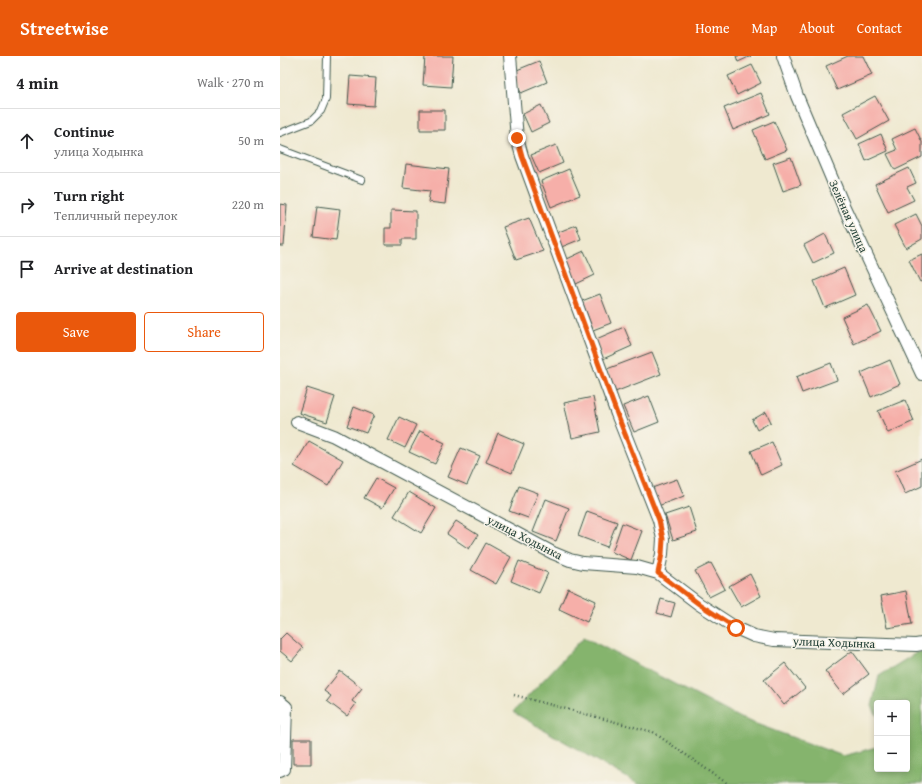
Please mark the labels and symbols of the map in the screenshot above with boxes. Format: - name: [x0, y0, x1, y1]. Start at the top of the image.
- route end: [508, 129, 526, 147]
- street label: Зелёная улица: [825, 177, 873, 255]
- street label: улица Ходынка: [484, 510, 566, 563]
- route start: [727, 619, 745, 637]
- street label: улица Ходынка: [791, 632, 876, 652]

